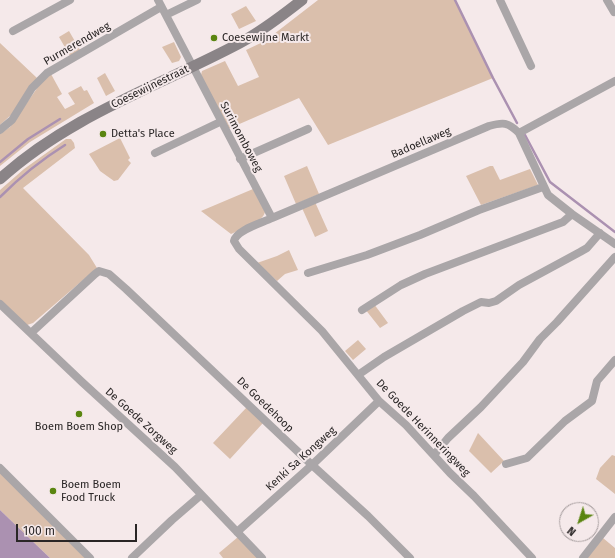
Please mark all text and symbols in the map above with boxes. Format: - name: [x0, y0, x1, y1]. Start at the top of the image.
- street label: Purmerendweg: [41, 20, 113, 68]
- place label: Coesewijne Markt: [222, 31, 309, 45]
- marker: Coesewijne Markt: [209, 33, 219, 43]
- street label: Coesewijnestraat: [109, 62, 191, 112]
- street label: Surimomboweg: [217, 100, 265, 174]
- street label: Badoellaweg: [389, 125, 453, 161]
- place label: Detta's Place: [111, 127, 175, 141]
- marker: Detta's Place: [98, 129, 108, 139]
- street label: De Goedehoop: [234, 375, 296, 435]
- street label: De Goede Herinneringweg: [373, 377, 473, 479]
- street label: De Goede Zorgweg: [102, 385, 180, 457]
- marker: Boem Boem Shop: [74, 409, 84, 419]
- place label: Boem Boem Shop: [35, 420, 123, 434]
- street label: Kenki Sa Kongweg: [263, 424, 339, 494]
- place label: Boem Boem Food Truck: [61, 478, 121, 504]
- marker: Boem Boem Food Truck: [48, 486, 58, 496]
- north arrow: [559, 502, 599, 542]
- scale bar: [18, 516, 139, 542]
- text: 100 m: [23, 524, 55, 538]
- text: N: [565, 524, 579, 538]

